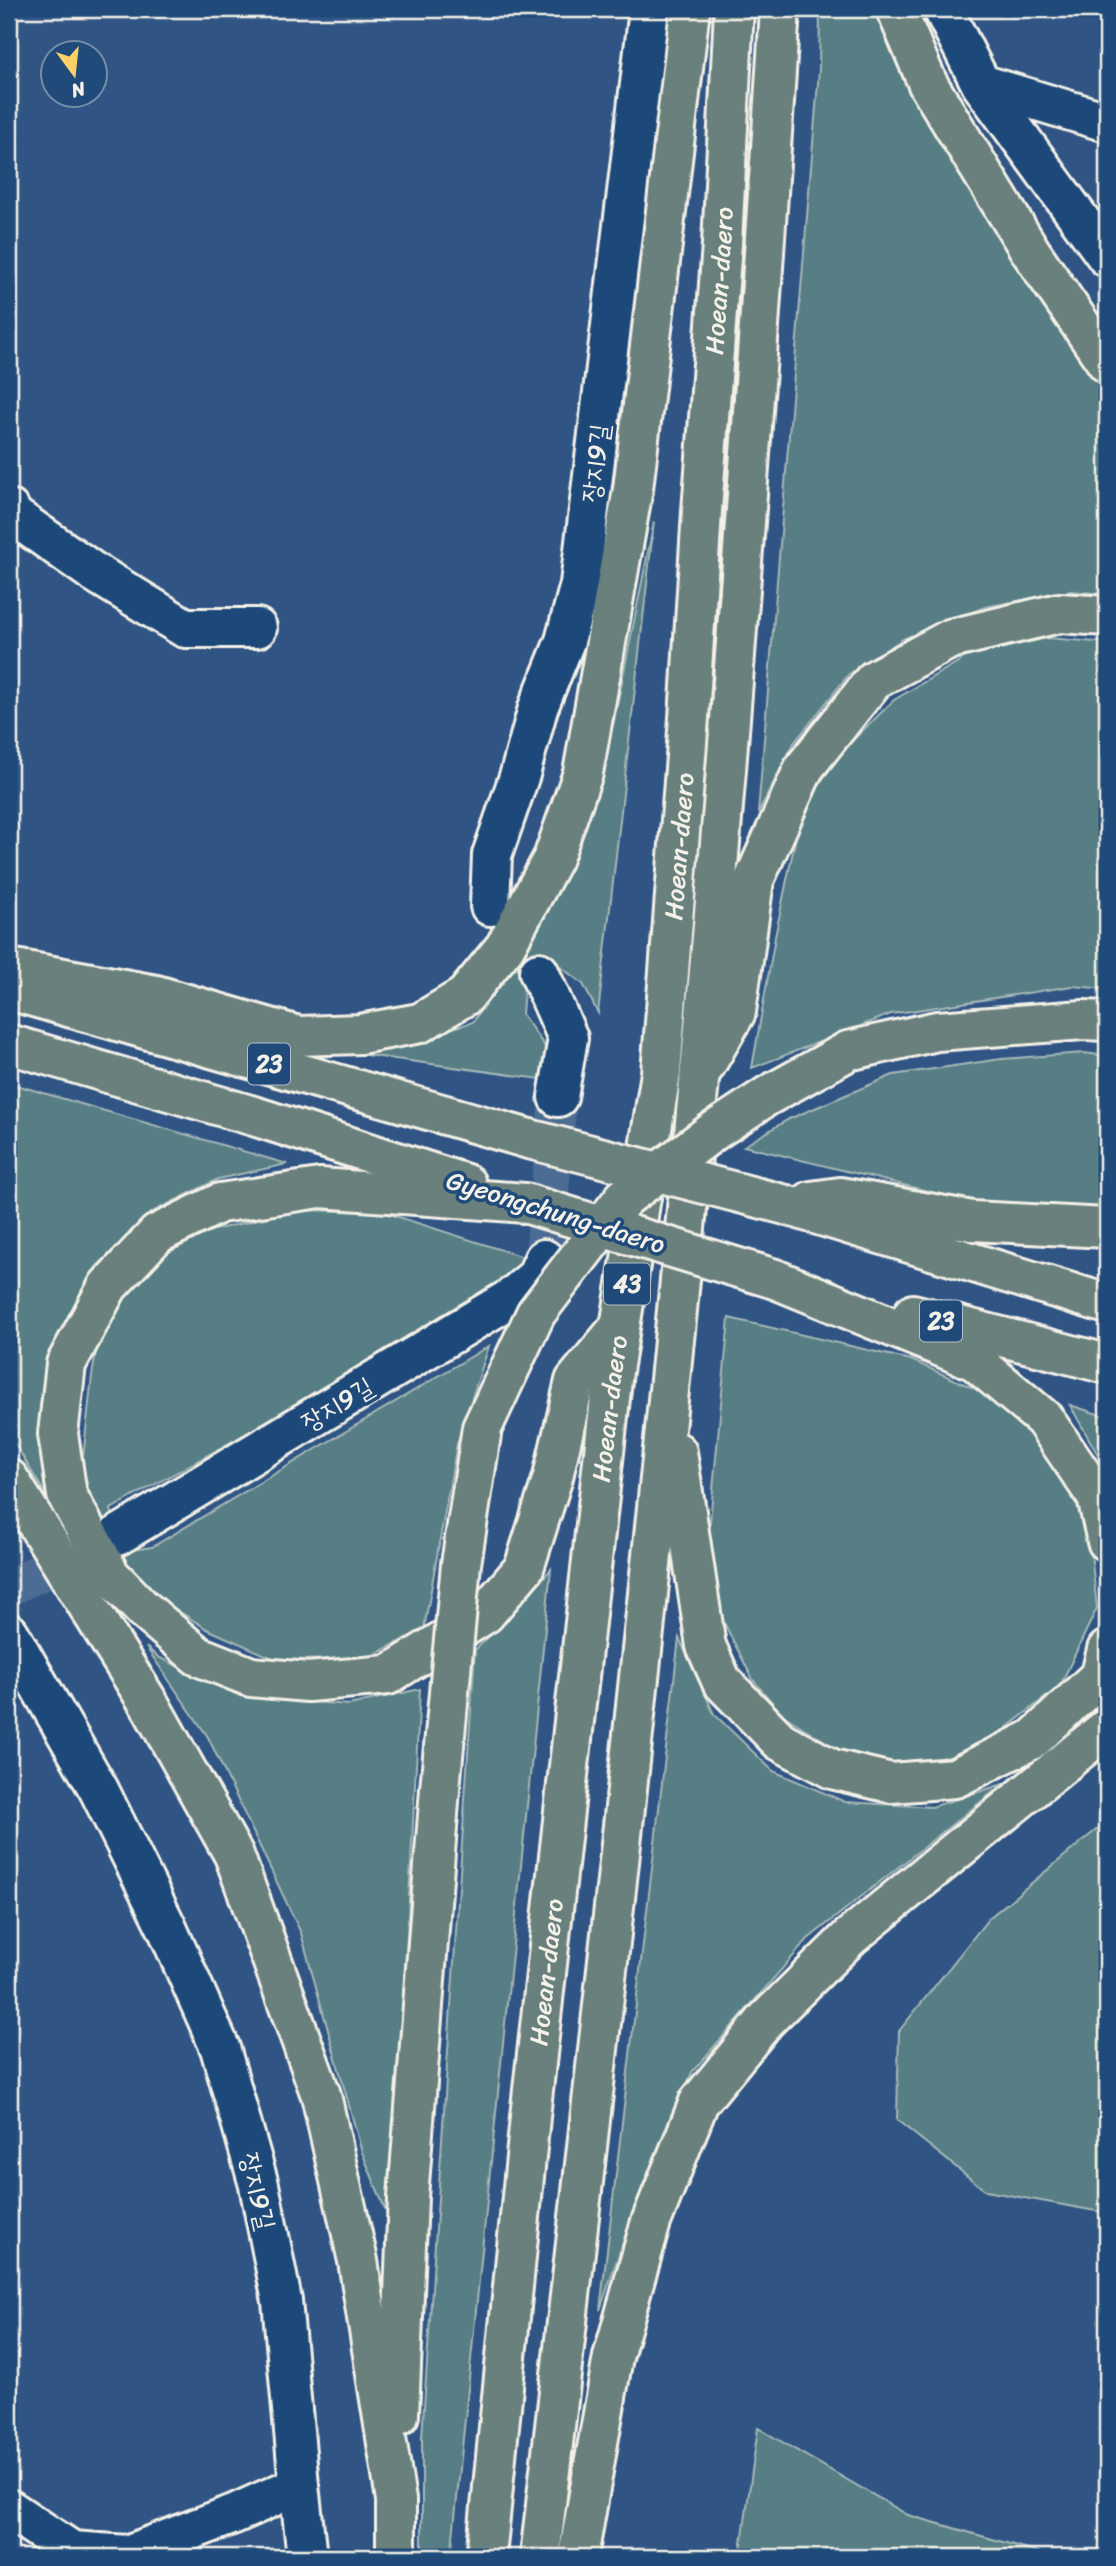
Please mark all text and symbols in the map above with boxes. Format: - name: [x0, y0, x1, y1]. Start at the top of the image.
- north arrow: [38, 38, 108, 108]
- text: N: [67, 72, 90, 108]
- street label: Hoean-daero: [691, 206, 747, 356]
- street label: 장지9길: [567, 421, 623, 505]
- street label: Hoean-daero: [650, 771, 708, 922]
- road number: 23: [248, 1044, 290, 1084]
- street label: Gyeongchung-daero: [441, 1157, 671, 1267]
- road number: 43: [604, 1264, 650, 1304]
- road number: 23: [920, 1301, 962, 1342]
- street label: Hoean-daero: [578, 1332, 641, 1485]
- street label: 장지9길: [291, 1364, 383, 1444]
- street label: Hoean-daero: [515, 1896, 577, 2048]
- street label: 장지9길: [227, 2147, 289, 2235]

